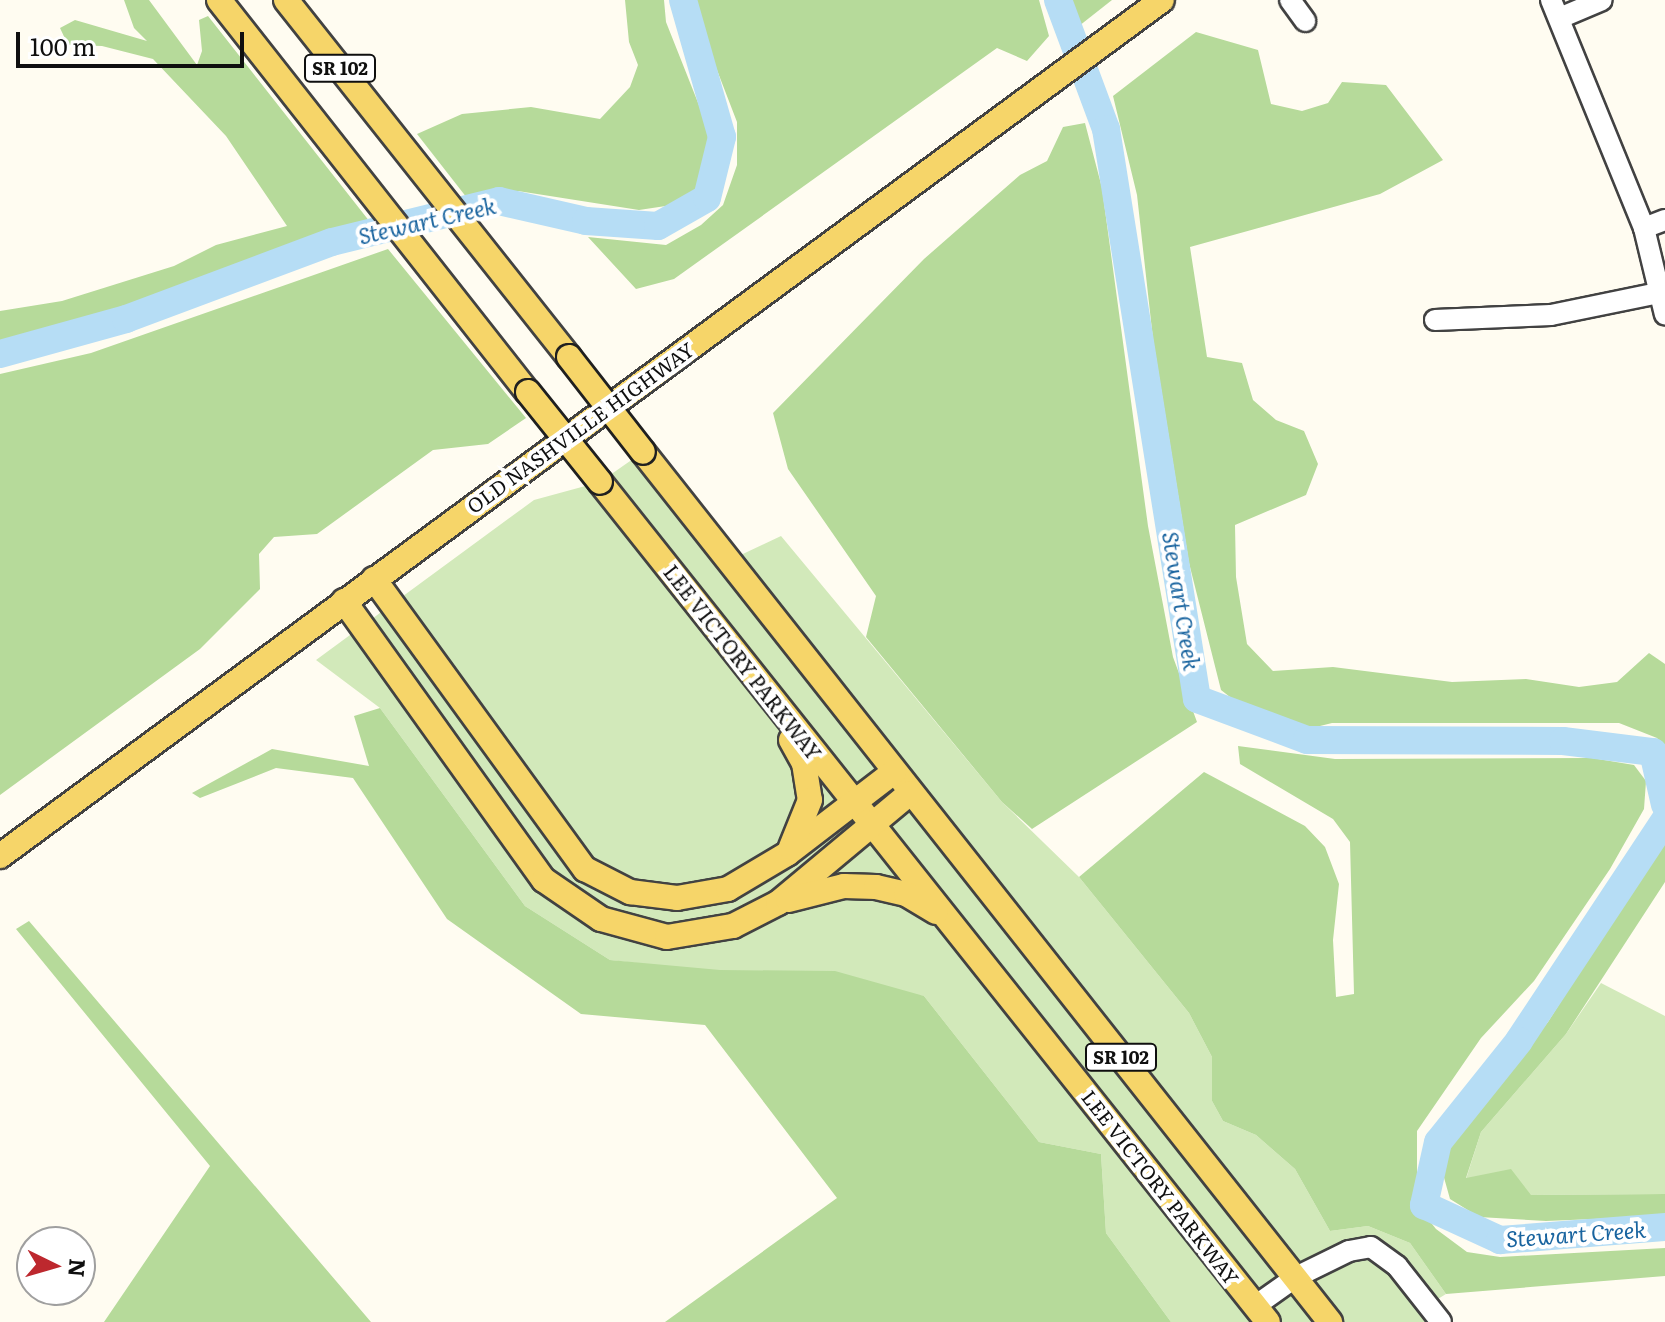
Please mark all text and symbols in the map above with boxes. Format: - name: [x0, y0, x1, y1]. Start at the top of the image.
- scale bar: [20, 16, 248, 66]
- text: 100 m: [30, 28, 96, 63]
- road number: SR 102: [304, 54, 376, 82]
- water label: Stewart Creek: [356, 191, 498, 249]
- street label: OLD NASHVILLE HIGHWAY: [462, 337, 698, 517]
- water label: Stewart Creek: [1158, 530, 1206, 672]
- street label: LEE VICTORY PARKWAY: [659, 560, 827, 764]
- road number: SR 102: [1085, 1043, 1157, 1071]
- street label: LEE VICTORY PARKWAY: [1077, 1085, 1245, 1289]
- water label: Stewart Creek: [1505, 1215, 1647, 1251]
- north arrow: [16, 1226, 96, 1306]
- text: N: [61, 1257, 96, 1279]

